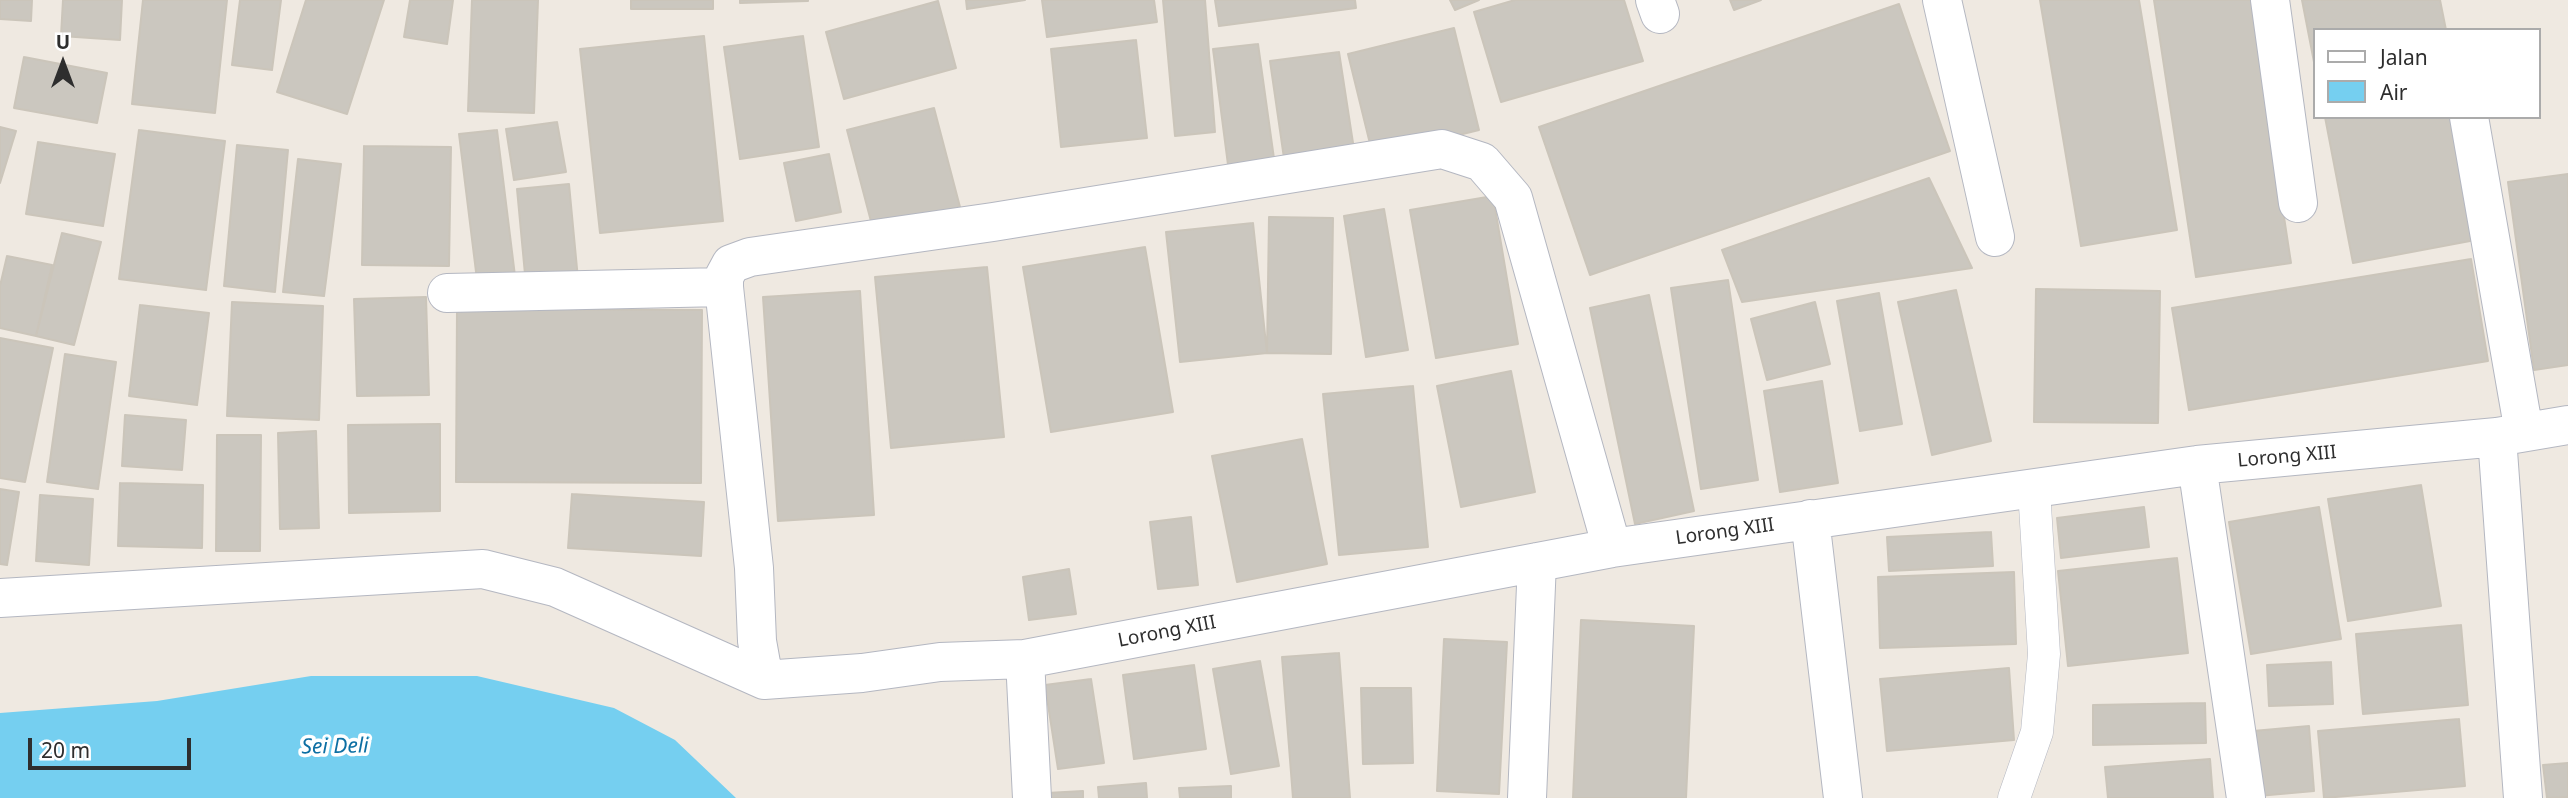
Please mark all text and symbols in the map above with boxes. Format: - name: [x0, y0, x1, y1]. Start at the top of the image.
- north arrow: [28, 28, 98, 98]
- legend: [2312, 28, 2540, 119]
- text: U: [56, 29, 70, 55]
- text: Jalan: [2380, 43, 2428, 71]
- text: Air: [2380, 78, 2408, 106]
- street label: Lorong XIII: [2237, 441, 2337, 473]
- street label: Lorong XIII: [1674, 514, 1776, 550]
- street label: Lorong XIII: [1116, 611, 1218, 653]
- scale bar: [32, 724, 194, 768]
- water label: Sei Deli: [301, 734, 369, 760]
- text: 20 m: [41, 736, 90, 764]

